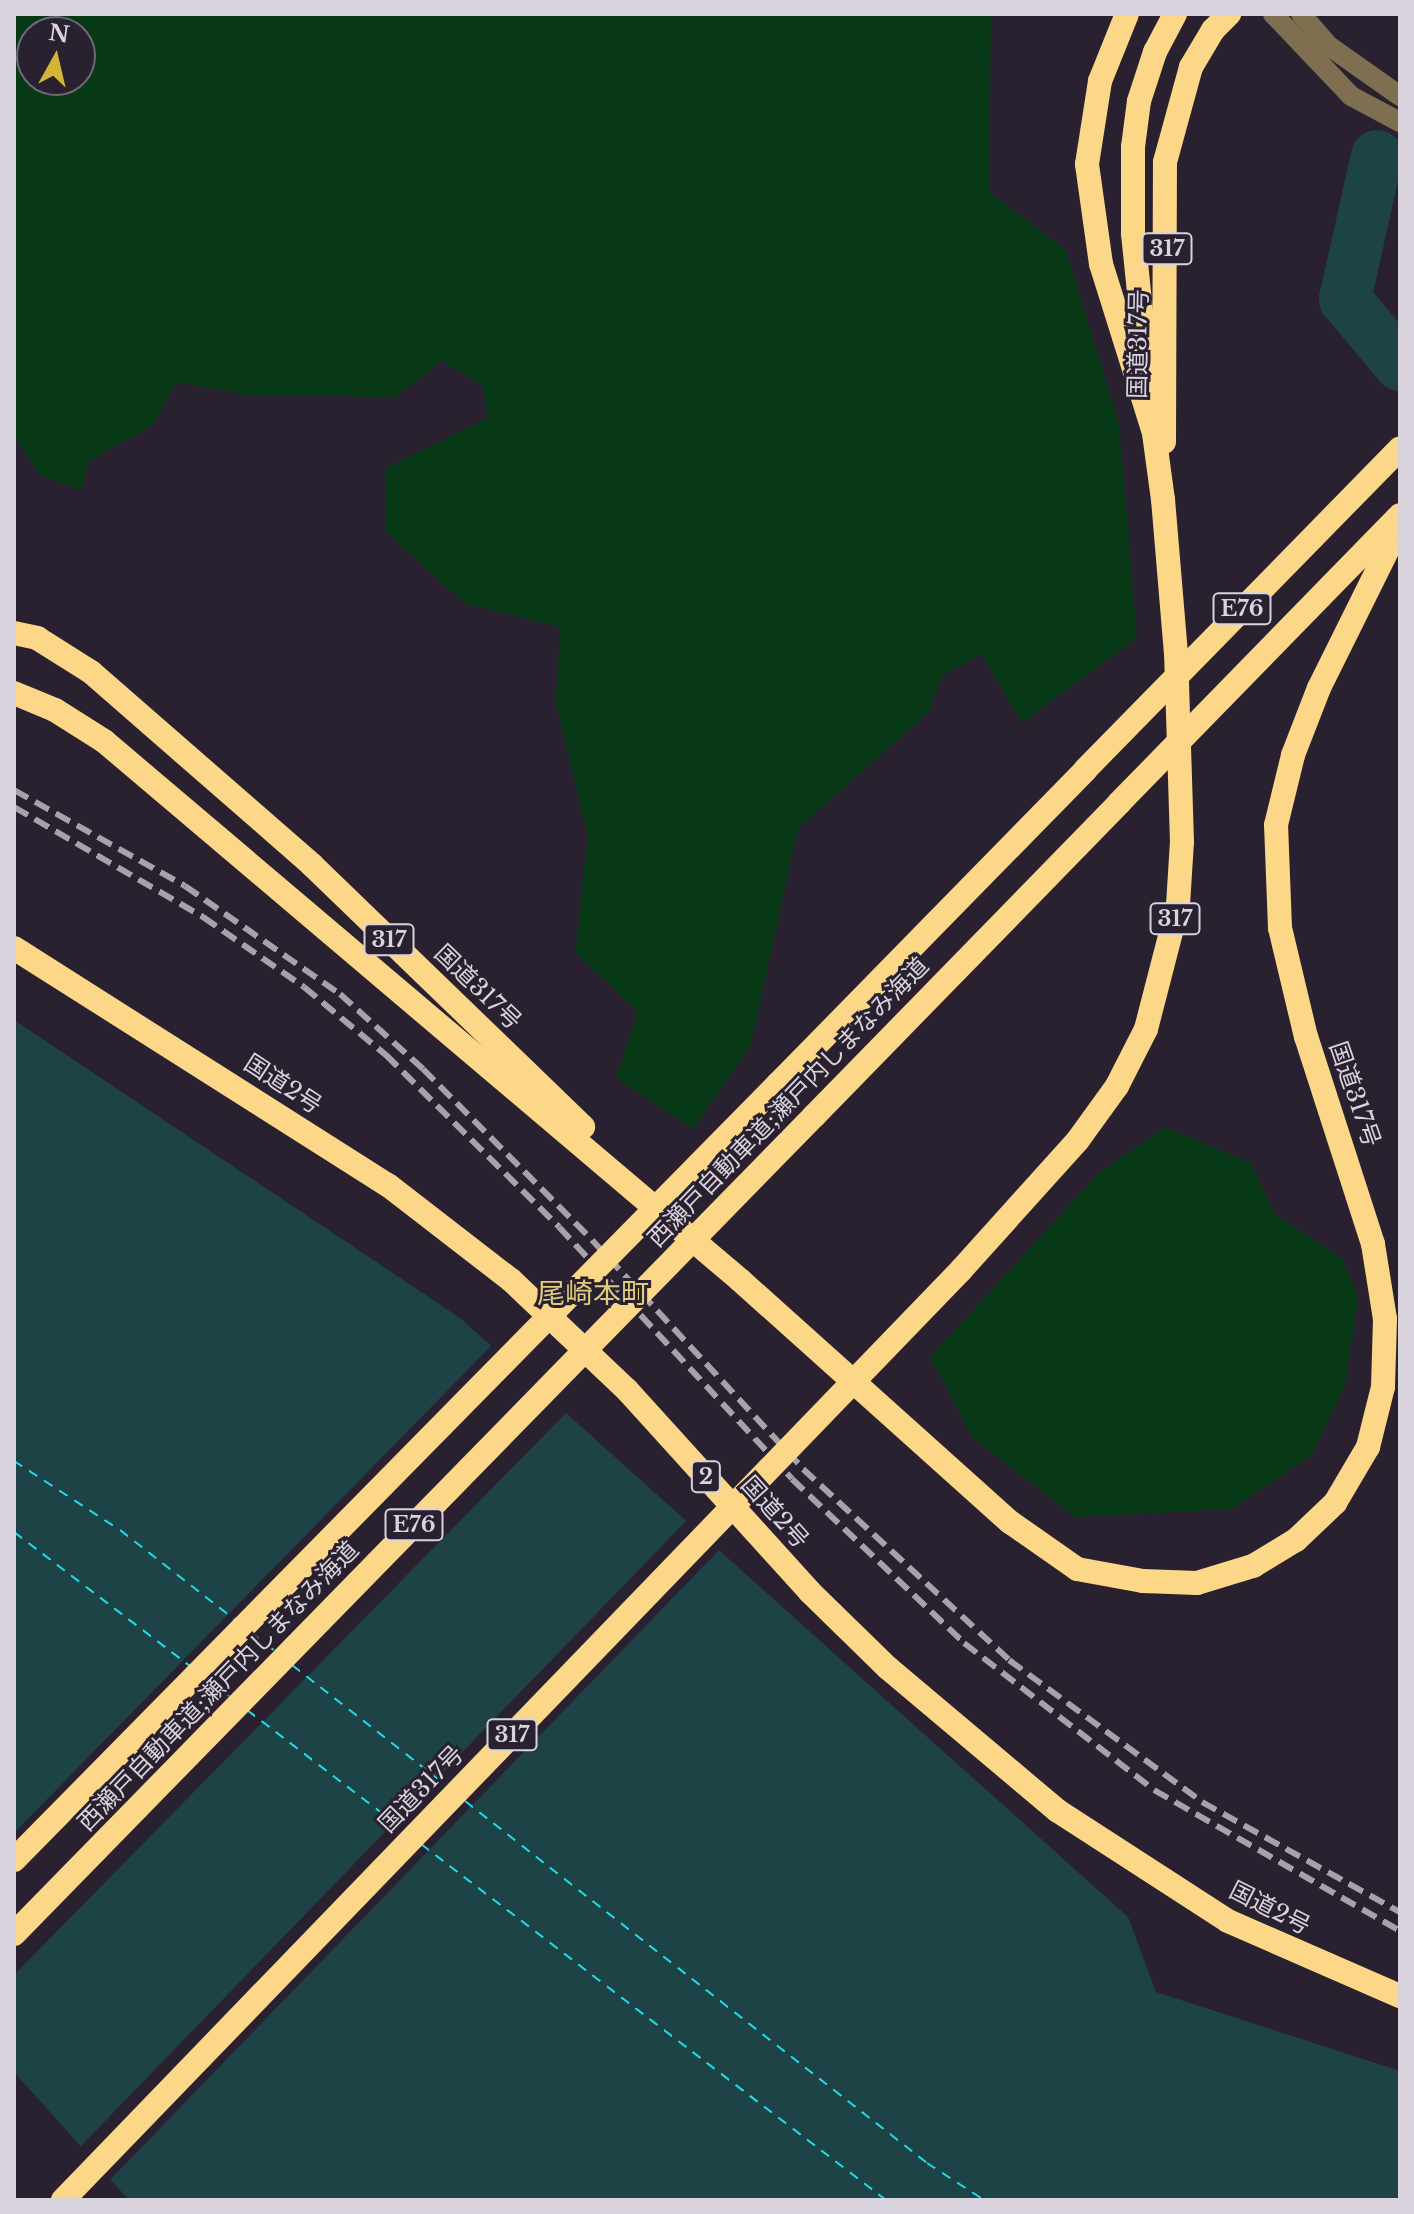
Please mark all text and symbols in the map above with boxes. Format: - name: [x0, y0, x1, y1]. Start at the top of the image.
- north arrow: [16, 16, 96, 96]
- text: N: [47, 19, 71, 49]
- road number: 317: [1141, 231, 1193, 267]
- street label: 国道317号: [1123, 289, 1153, 399]
- road number: E76: [1212, 591, 1272, 627]
- road number: 317: [1149, 901, 1201, 937]
- road number: 317: [363, 922, 415, 958]
- street label: 国道317号: [429, 939, 527, 1035]
- street label: 西瀬戸自動車道;瀬戸内しまなみ海道: [642, 951, 934, 1253]
- street label: 国道317号: [1324, 1038, 1386, 1150]
- street label: 国道2号: [239, 1048, 327, 1120]
- district label: 尾崎本町: [537, 1277, 649, 1311]
- road number: 2: [690, 1459, 722, 1495]
- street label: 国道2号: [735, 1470, 815, 1554]
- road number: E76: [384, 1507, 444, 1543]
- street label: 西瀬戸自動車道;瀬戸内しまなみ海道: [72, 1535, 364, 1837]
- road number: 317: [486, 1717, 538, 1753]
- street label: 国道317号: [373, 1740, 469, 1838]
- street label: 国道2号: [1225, 1875, 1315, 1941]

